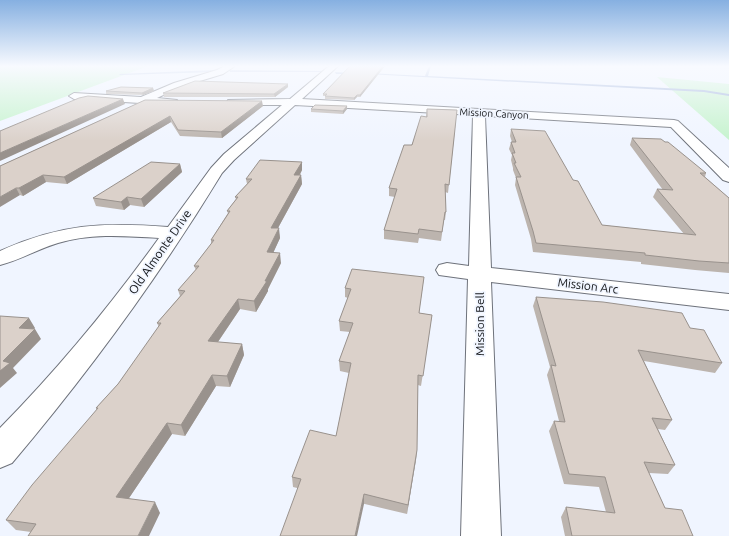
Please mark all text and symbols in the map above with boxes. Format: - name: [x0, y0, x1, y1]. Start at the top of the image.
- street label: Mission Canyon: [459, 106, 529, 121]
- street label: Old Almonte Drive: [126, 207, 194, 296]
- street label: Mission Arc: [557, 275, 620, 296]
- street label: Mission Bell: [473, 292, 486, 356]

